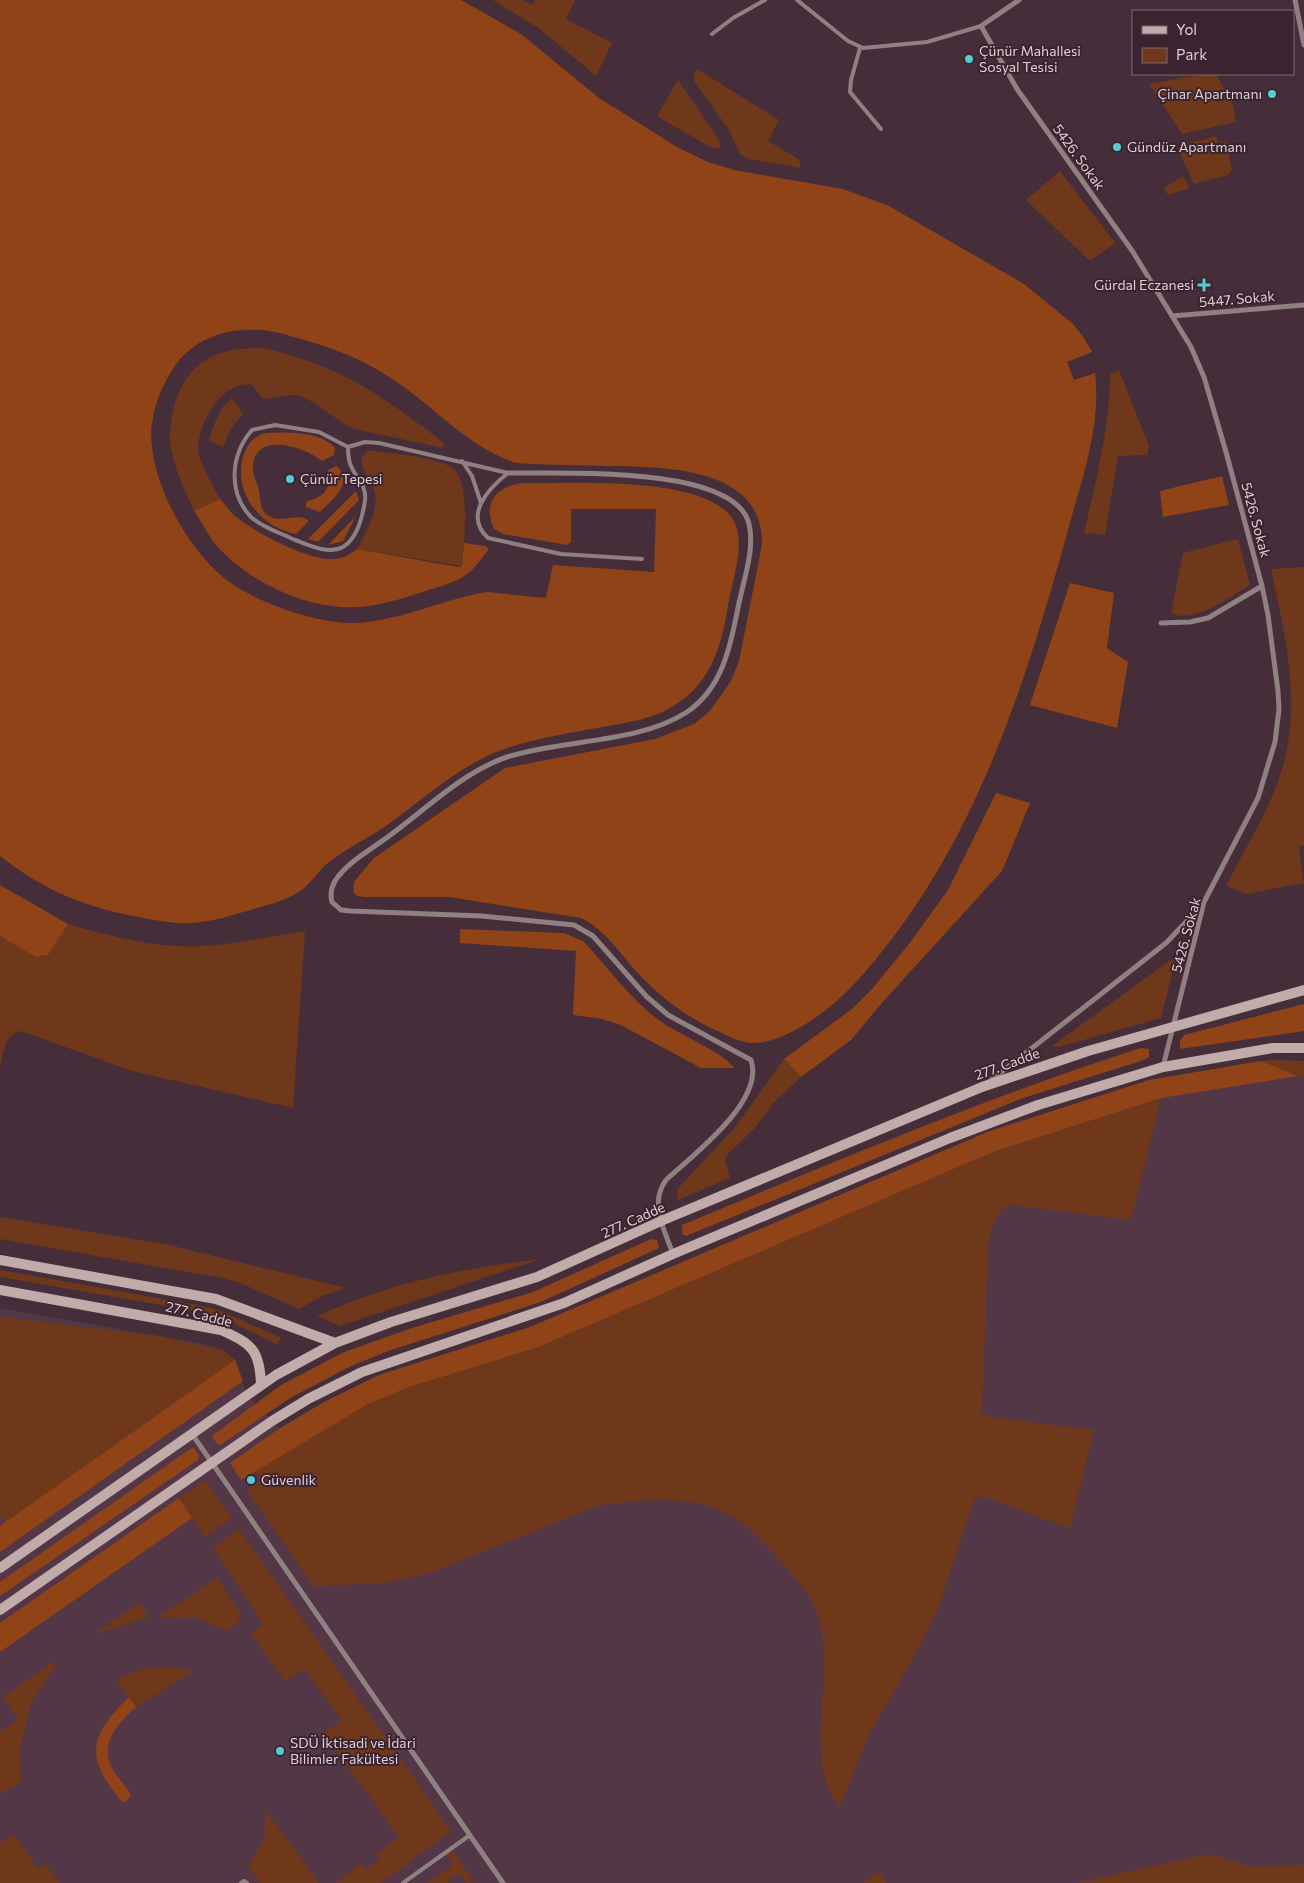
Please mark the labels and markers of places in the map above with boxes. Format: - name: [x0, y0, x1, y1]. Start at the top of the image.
- place label: Çünür Mahallesi Sosyal Tesisi: [979, 42, 1081, 75]
- marker: Çünür Mahallesi Sosyal Tesisi: [963, 53, 975, 65]
- place label: Çinar Apartmanı: [1157, 85, 1262, 102]
- marker: Çinar Apartmanı: [1266, 88, 1278, 100]
- place label: Gündüz Apartmanı: [1127, 138, 1246, 155]
- marker: Gündüz Apartmanı: [1111, 141, 1123, 153]
- place label: Gürdal Eczanesi: [1094, 276, 1194, 293]
- marker: Gürdal Eczanesi: [1198, 279, 1210, 291]
- place label: Çünür Tepesi: [300, 470, 382, 487]
- marker: Çünür Tepesi: [284, 473, 296, 485]
- place label: Güvenlik: [261, 1471, 317, 1488]
- marker: Güvenlik: [245, 1474, 257, 1486]
- place label: SDÜ İktisadi ve İdari Bilimler Fakültesi: [290, 1734, 416, 1767]
- marker: SDÜ İktisadi ve İdari Bilimler Fakültesi: [274, 1745, 286, 1757]

